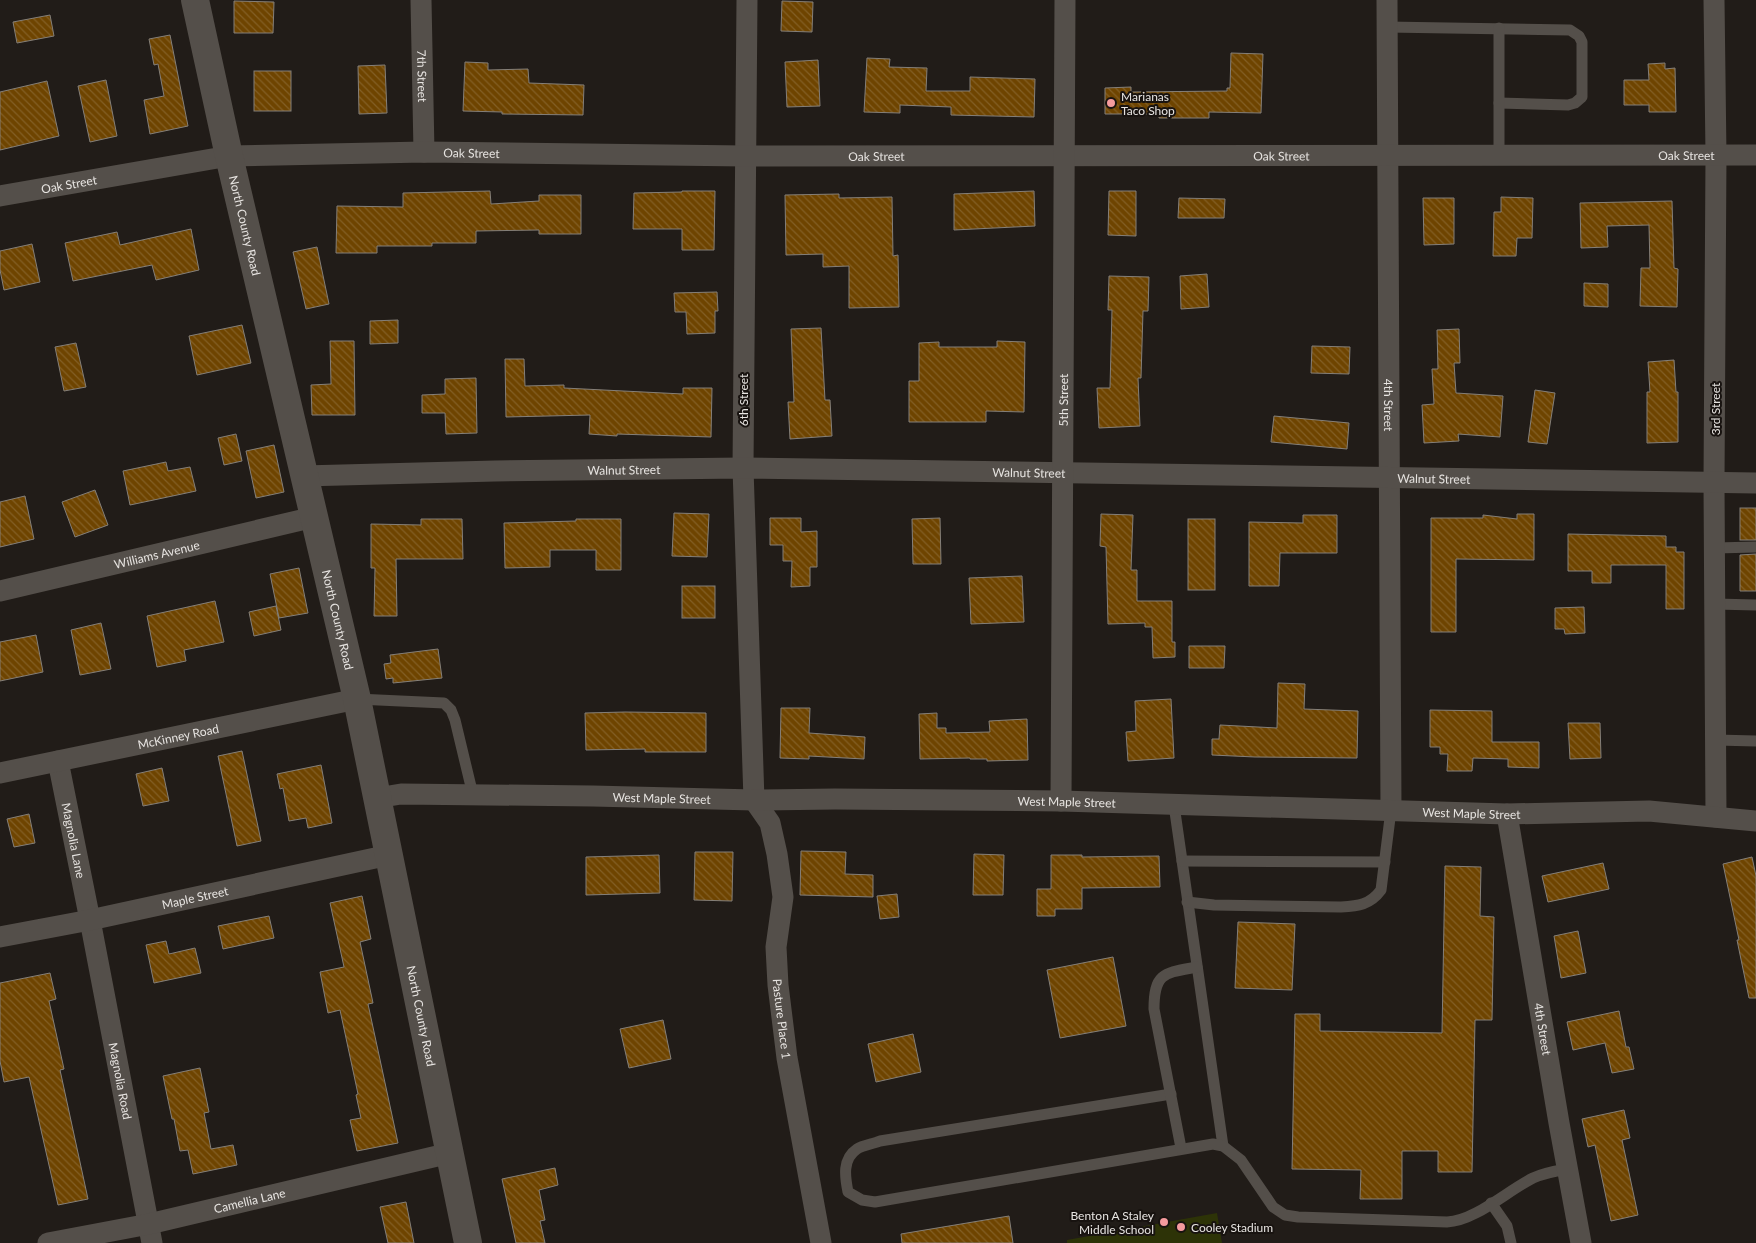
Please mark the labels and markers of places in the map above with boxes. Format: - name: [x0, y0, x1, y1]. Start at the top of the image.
- place label: Marianas Taco Shop: [1121, 89, 1175, 118]
- marker: Marianas Taco Shop: [1105, 97, 1117, 109]
- place label: Benton A Staley Middle School: [1070, 1208, 1155, 1237]
- marker: Benton A Staley Middle School: [1158, 1216, 1170, 1228]
- place label: Cooley Stadium: [1191, 1220, 1273, 1235]
- marker: Cooley Stadium: [1175, 1221, 1187, 1233]

